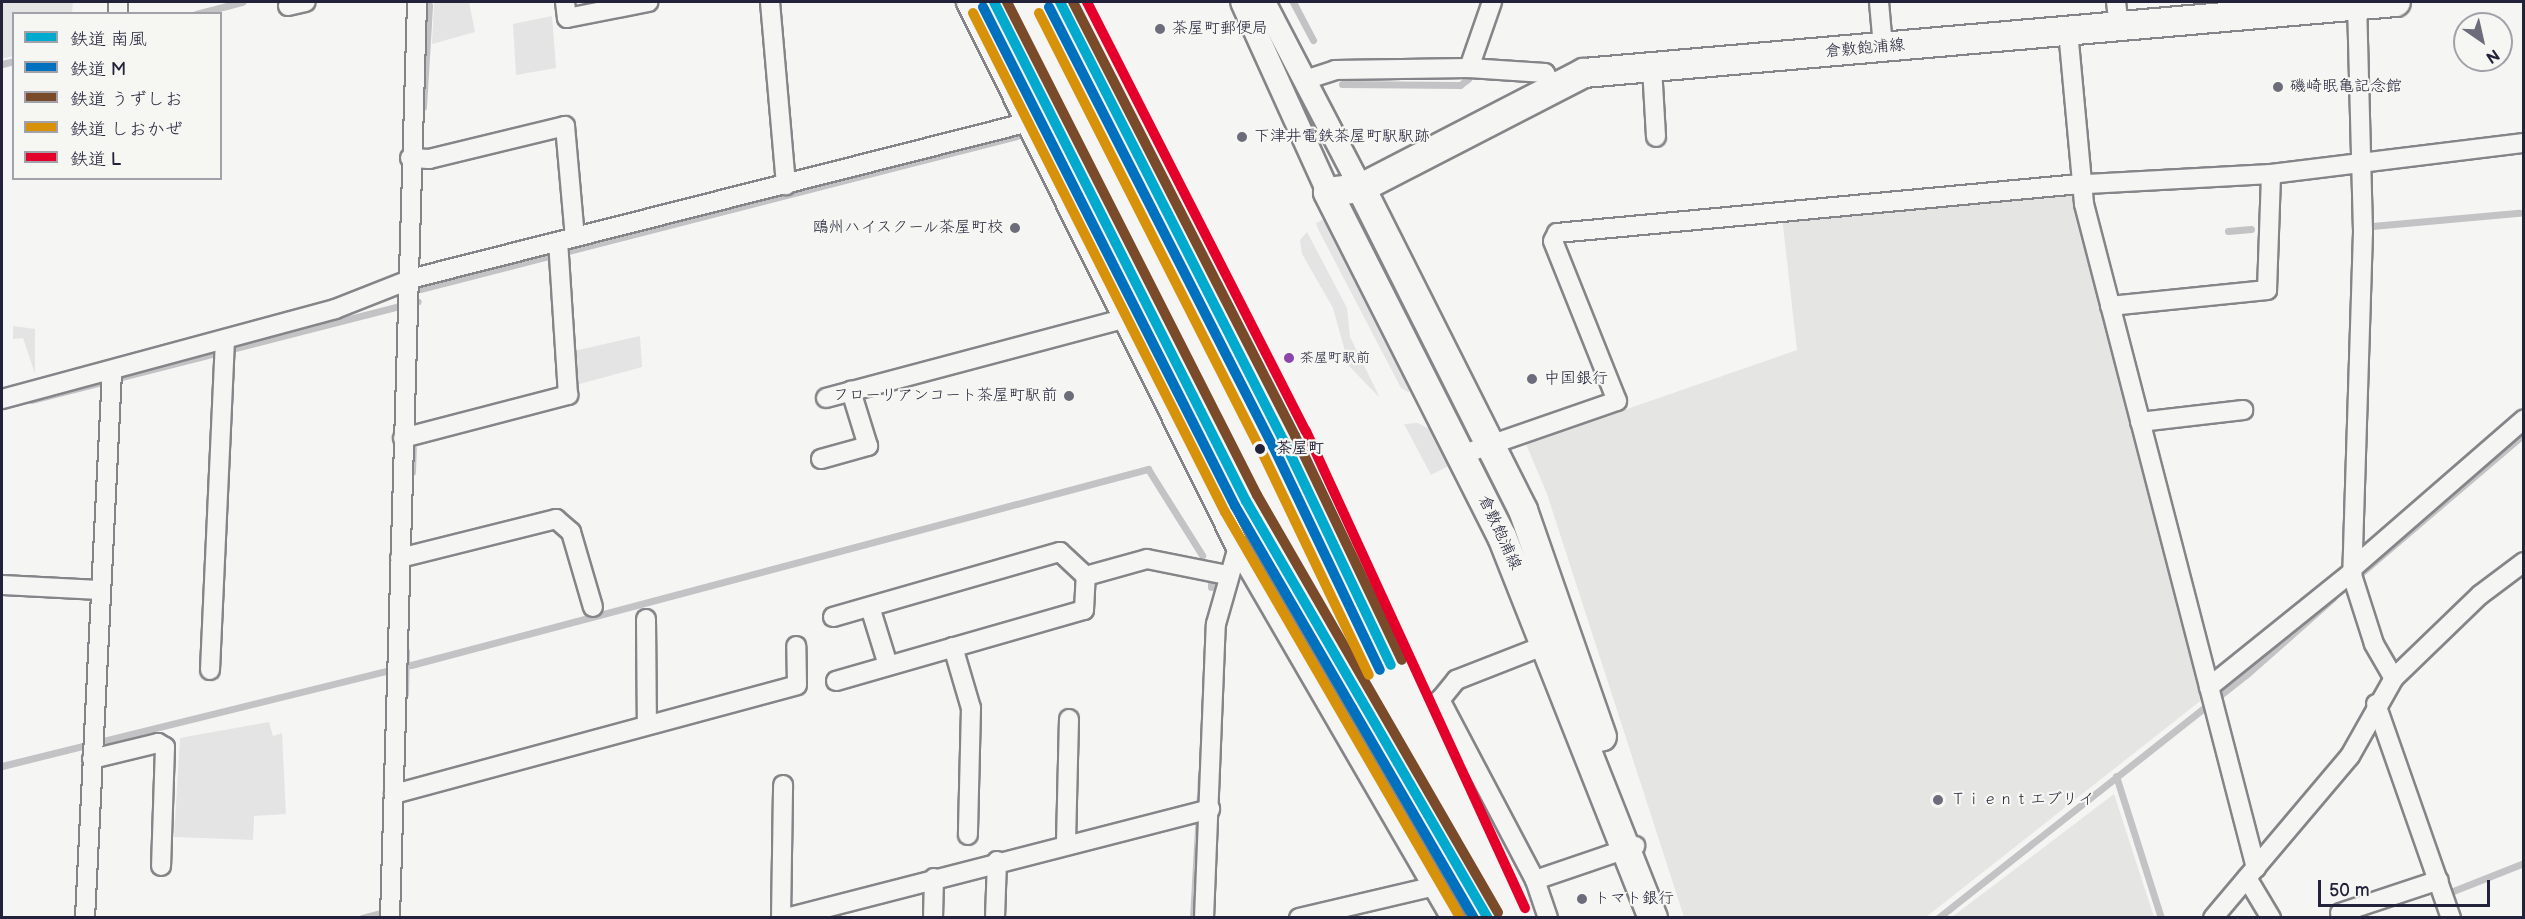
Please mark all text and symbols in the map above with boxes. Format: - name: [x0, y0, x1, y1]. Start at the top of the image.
- legend: [12, 12, 222, 180]
- north arrow: [2453, 12, 2513, 72]
- place label: 茶屋町郵便局: [1172, 19, 1268, 39]
- marker: 茶屋町郵便局: [1153, 22, 1167, 36]
- text: 鉄道 南風: [70, 29, 147, 50]
- street label: 倉敷飽浦線: [1824, 36, 1906, 62]
- text: N: [2482, 44, 2503, 67]
- text: 鉄道 M: [70, 59, 126, 80]
- place label: 磯崎眠亀記念館: [2290, 77, 2402, 97]
- marker: 磯崎眠亀記念館: [2271, 80, 2285, 94]
- text: 鉄道 うずしお: [70, 89, 183, 110]
- text: 鉄道 しおかぜ: [70, 119, 183, 140]
- place label: 下津井電鉄茶屋町駅駅跡: [1254, 127, 1430, 147]
- marker: 下津井電鉄茶屋町駅駅跡: [1235, 130, 1249, 144]
- text: 鉄道 L: [70, 149, 121, 170]
- place label: 鴎州ハイスクール茶屋町校: [811, 218, 1003, 238]
- marker: 鴎州ハイスクール茶屋町校: [1008, 221, 1022, 235]
- place label: 茶屋町駅前: [1300, 350, 1370, 366]
- marker: 茶屋町駅前: [1283, 352, 1295, 364]
- place label: 中国銀行: [1544, 369, 1608, 389]
- marker: 中国銀行: [1525, 372, 1539, 386]
- place label: フローリアンコート茶屋町駅前: [833, 386, 1057, 406]
- marker: フローリアンコート茶屋町駅前: [1062, 389, 1076, 403]
- marker: 茶屋町: [1249, 438, 1271, 460]
- place label: 茶屋町: [1276, 439, 1324, 459]
- street label: 倉敷飽浦線: [1473, 493, 1525, 573]
- place label: Ｔｉｅｎｔエブリイ: [1950, 790, 2094, 810]
- marker: Ｔｉｅｎｔエブリイ: [1931, 793, 1945, 807]
- scale bar: [2321, 868, 2494, 906]
- text: 50 m: [2329, 880, 2370, 901]
- place label: トマト銀行: [1594, 889, 1674, 909]
- marker: トマト銀行: [1575, 892, 1589, 906]

